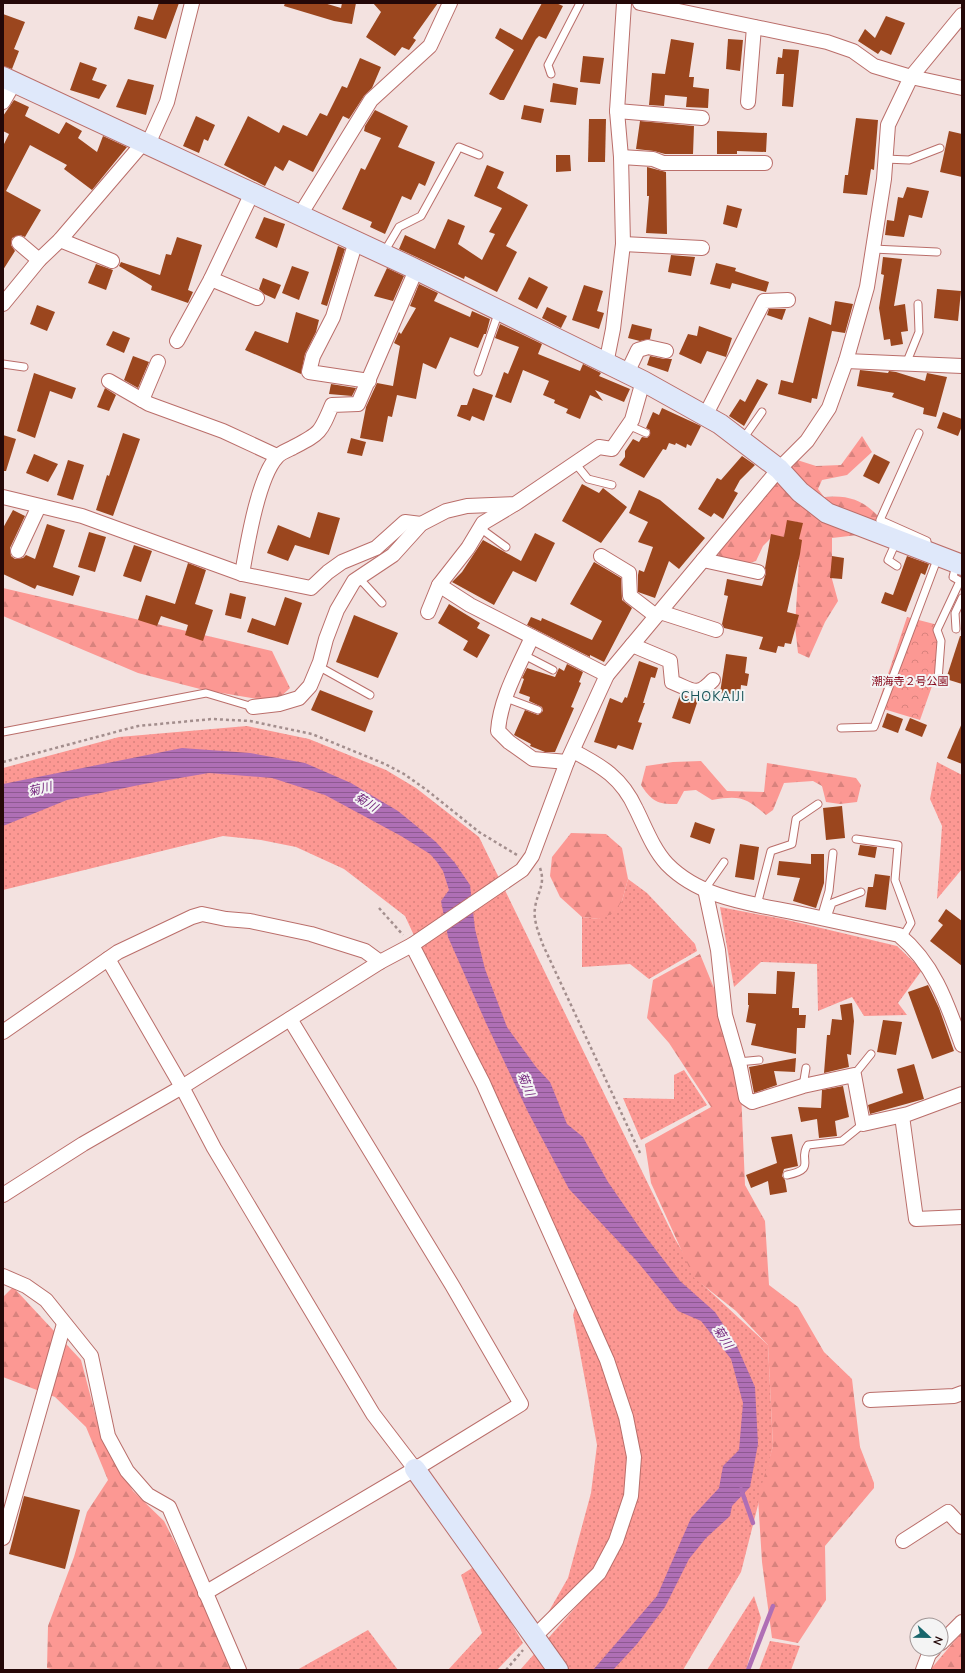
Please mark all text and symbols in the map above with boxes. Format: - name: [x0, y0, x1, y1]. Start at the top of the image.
- park label: 潮海寺２号公園: [872, 674, 949, 689]
- district label: CHOKAIJI: [681, 688, 745, 706]
- water label: 菊川: [26, 778, 56, 800]
- water label: 菊川: [352, 789, 382, 816]
- water label: 菊川: [514, 1070, 539, 1100]
- water label: 菊川: [710, 1323, 737, 1353]
- north arrow: [909, 1617, 949, 1657]
- text: N: [929, 1634, 946, 1647]

